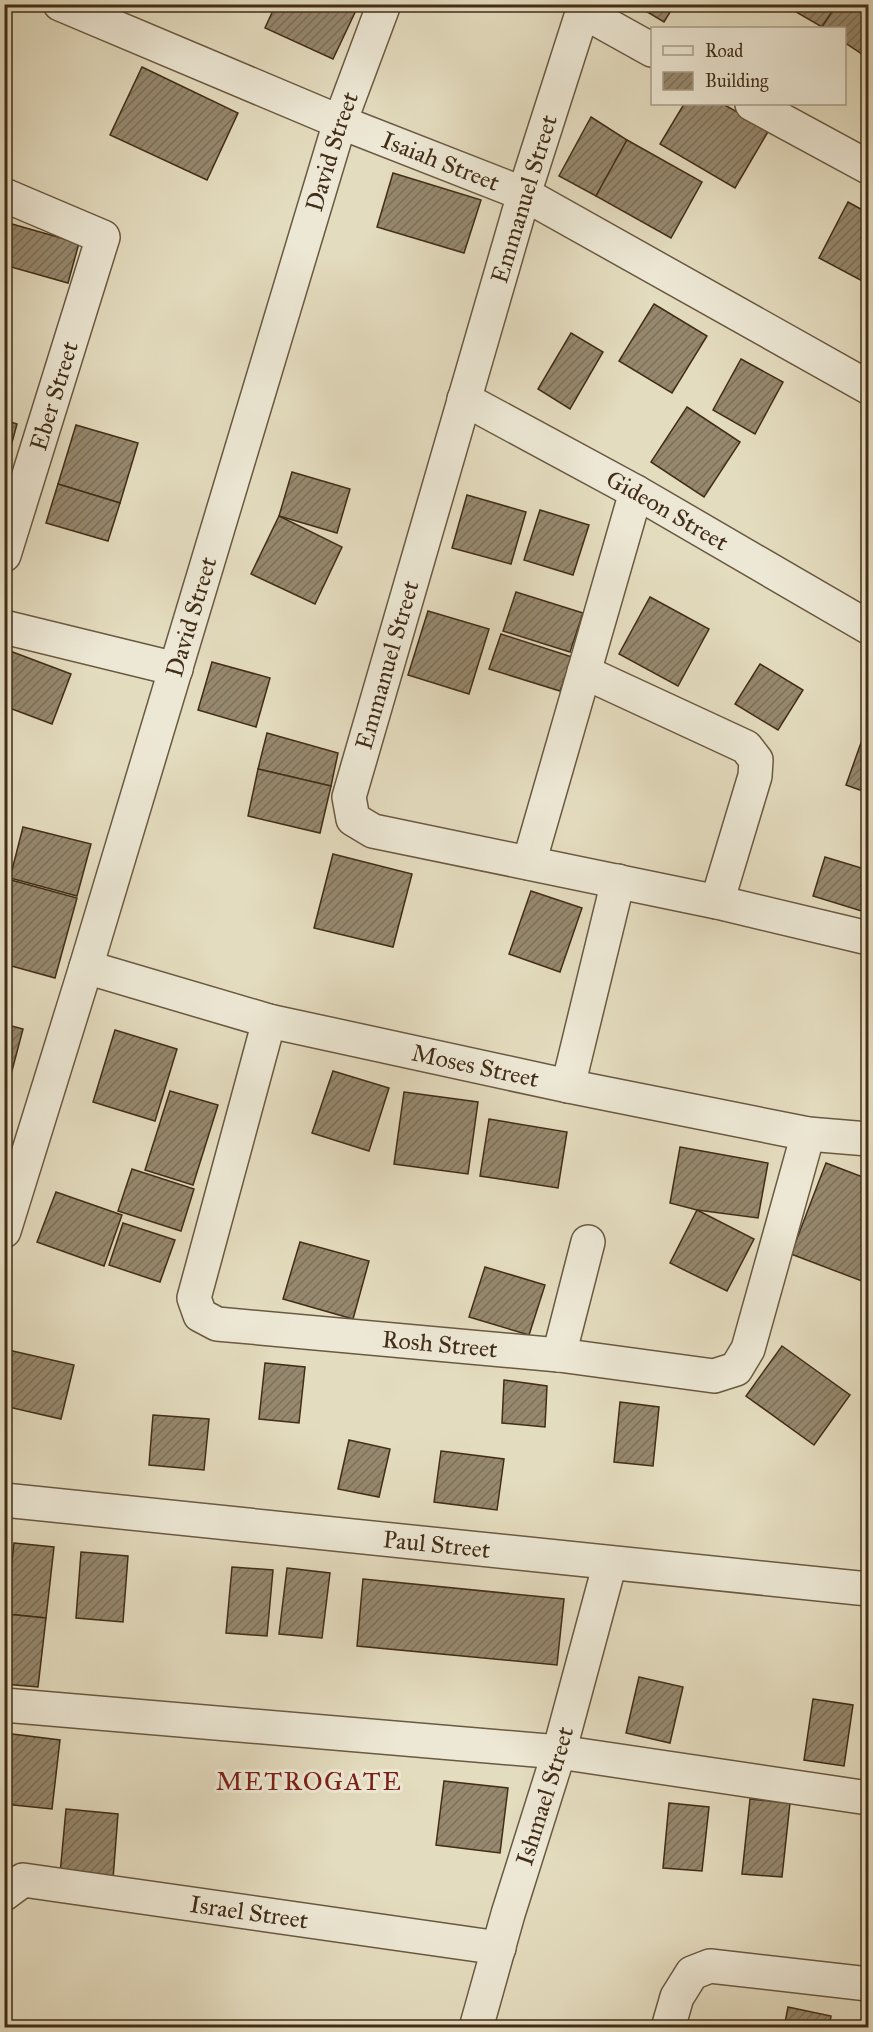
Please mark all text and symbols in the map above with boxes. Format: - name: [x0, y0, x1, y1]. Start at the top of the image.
- legend: [651, 27, 846, 105]
- text: Road: [705, 40, 743, 62]
- text: Building: [705, 70, 769, 93]
- street label: David Street: [299, 87, 365, 215]
- street label: Emmanuel Street: [484, 111, 564, 287]
- street label: Isaiah Street: [378, 125, 504, 198]
- street label: Eber Street: [23, 337, 85, 454]
- street label: Gideon Street: [601, 464, 734, 558]
- street label: David Street: [159, 553, 224, 681]
- street label: Emmanuel Street: [349, 576, 426, 753]
- street label: Moses Street: [409, 1037, 542, 1094]
- street label: Rosh Street: [381, 1324, 499, 1364]
- street label: Paul Street: [382, 1524, 492, 1565]
- street label: Ishmael Street: [509, 1723, 580, 1869]
- district label: METROGATE: [216, 1765, 402, 1797]
- street label: Israel Street: [188, 1889, 311, 1936]

